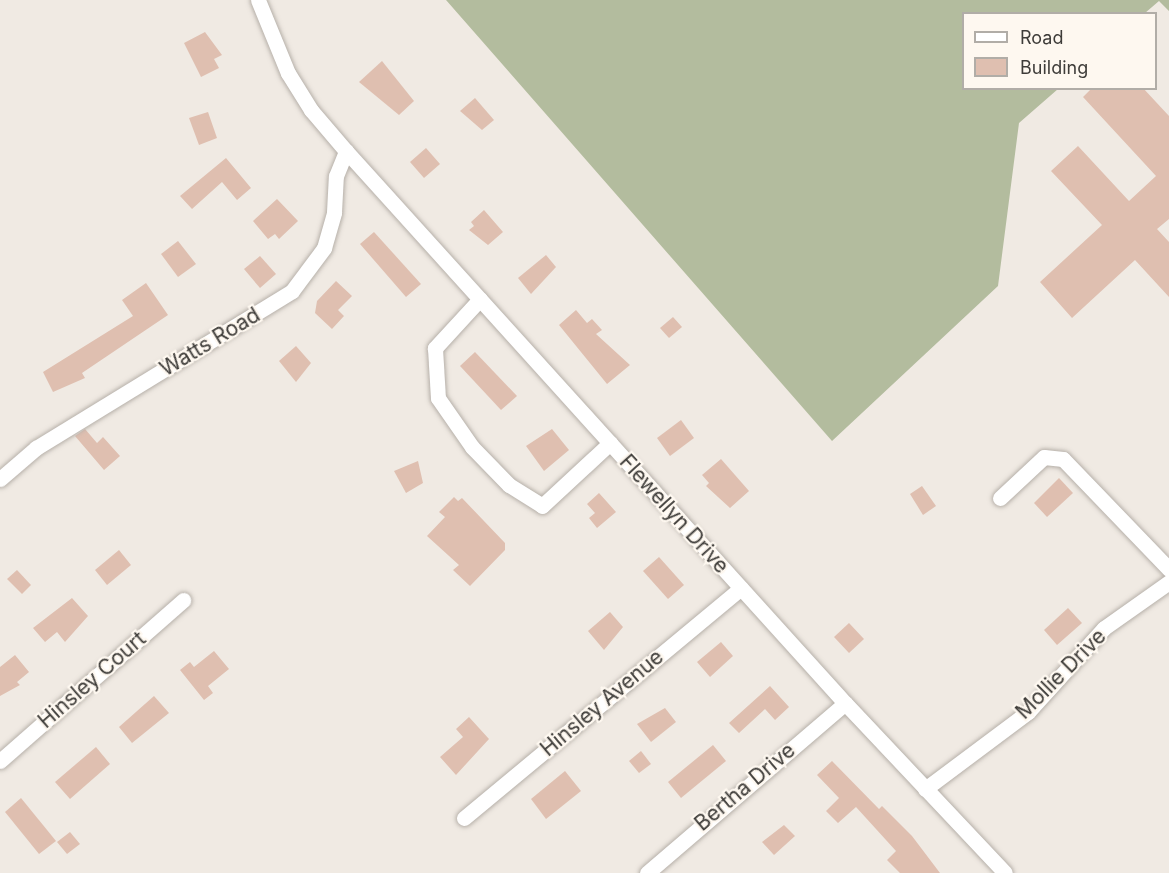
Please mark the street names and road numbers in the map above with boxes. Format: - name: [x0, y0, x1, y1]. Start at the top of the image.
- street label: Watts Road: [155, 302, 265, 382]
- street label: Flewellyn Drive: [614, 449, 734, 579]
- street label: Mollie Drive: [1011, 624, 1111, 724]
- street label: Hinsley Court: [33, 626, 151, 734]
- street label: Hinsley Avenue: [535, 644, 669, 762]
- street label: Bertha Drive: [690, 738, 800, 836]

